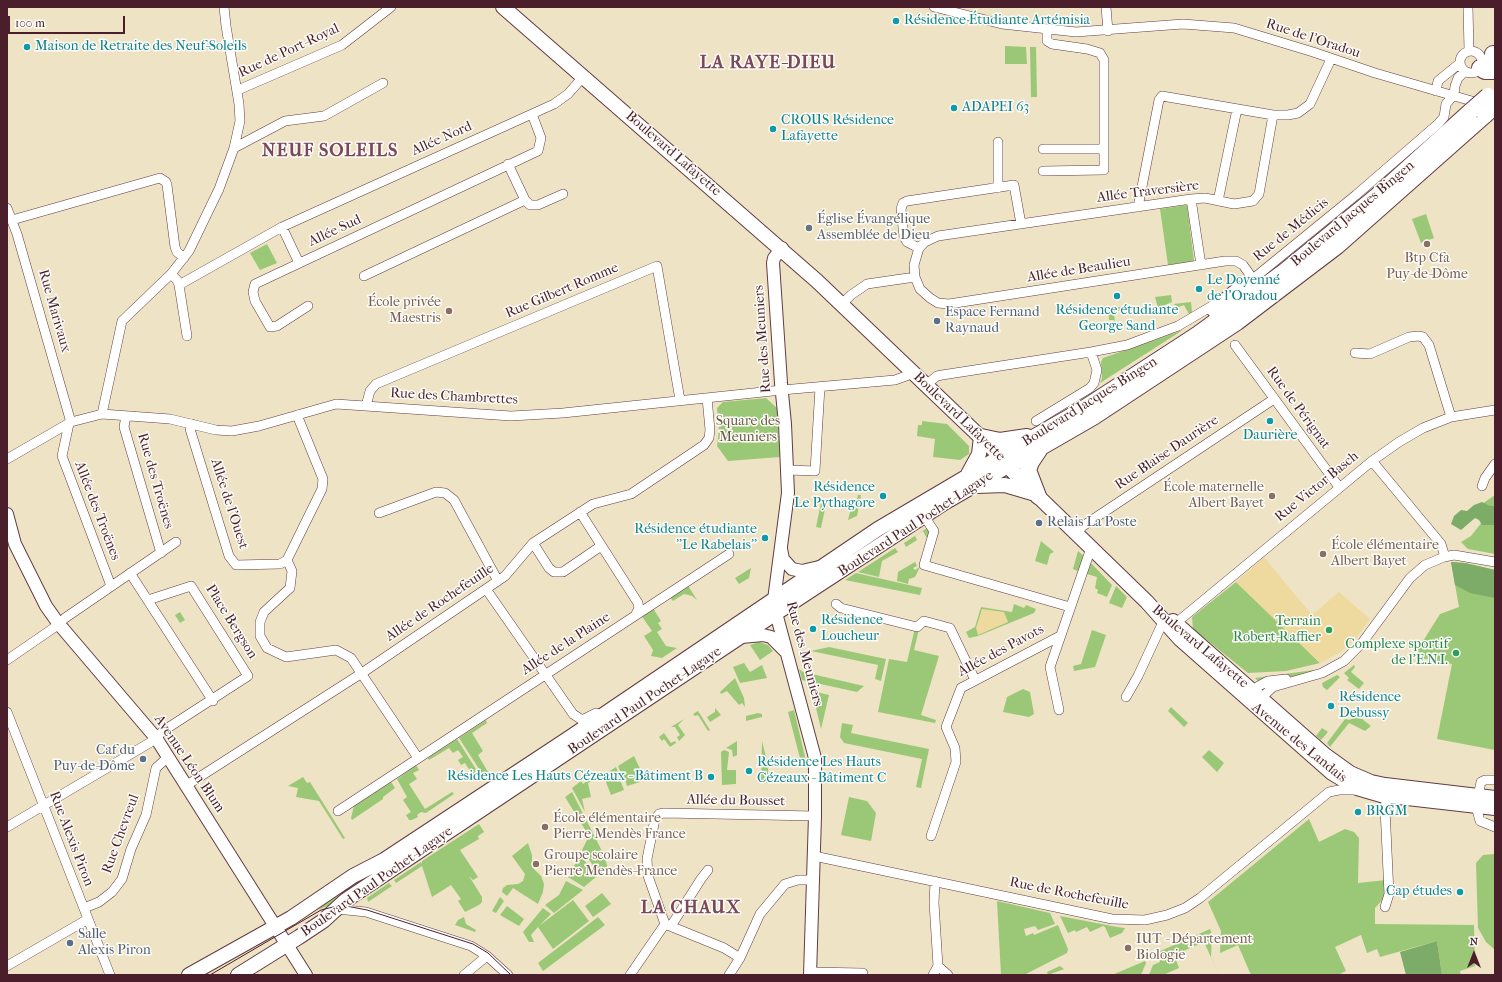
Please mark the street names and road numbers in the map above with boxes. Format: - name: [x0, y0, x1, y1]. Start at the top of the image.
- street label: Rue de l'Oradou: [1264, 16, 1362, 62]
- street label: Rue de Port-Royal: [236, 20, 342, 82]
- street label: Boulevard Lafayette: [622, 108, 724, 200]
- street label: Allée Nord: [409, 118, 475, 160]
- street label: Boulevard Jacques Bingen: [1288, 157, 1418, 271]
- street label: Allée Traversière: [1096, 177, 1200, 207]
- street label: Rue de Médicis: [1250, 195, 1332, 265]
- street label: Allée Sud: [306, 212, 364, 250]
- street label: Allée de Beaulieu: [1026, 254, 1132, 286]
- street label: Rue Gilbert Romme: [503, 260, 621, 322]
- street label: Rue Marivaux: [34, 268, 74, 354]
- street label: Rue des Meuniers: [751, 284, 775, 394]
- street label: Boulevard Jacques Bingen: [1019, 354, 1161, 450]
- street label: Rue de Pérignat: [1263, 364, 1333, 452]
- street label: Boulevard Lafayette: [910, 369, 1008, 465]
- street label: Rue des Chambrettes: [390, 385, 518, 409]
- street label: Rue Blaise Daurière: [1112, 412, 1222, 494]
- street label: Rue des Troënes: [133, 431, 177, 531]
- street label: Rue Victor Basch: [1272, 448, 1362, 526]
- street label: Allée de l'Ouest: [206, 457, 252, 551]
- street label: Allée des Troënes: [70, 459, 124, 563]
- street label: Boulevard Paul Pochet-Lagaye: [835, 468, 997, 580]
- street label: Allée de Rochefeuille: [383, 561, 497, 645]
- street label: Place Bergson: [201, 582, 261, 662]
- street label: Rue des Meuniers: [782, 600, 826, 708]
- street label: Boulevard Lafayette: [1148, 602, 1252, 692]
- street label: Allée de la Plaine: [518, 609, 614, 679]
- street label: Allée des Pavots: [955, 621, 1047, 681]
- street label: Boulevard Paul Pochet-Lagaye: [565, 643, 725, 759]
- street label: Avenue des Landais: [1248, 700, 1350, 786]
- street label: Avenue Léon Blum: [150, 712, 228, 816]
- street label: Rue Alexis Piron: [45, 789, 97, 889]
- street label: Rue Chevreul: [99, 792, 143, 876]
- street label: Allée du Bousset: [687, 792, 785, 810]
- street label: Boulevard Paul Pochet-Lagaye: [298, 823, 456, 941]
- street label: Rue de Rochefeuille: [1008, 874, 1130, 914]

